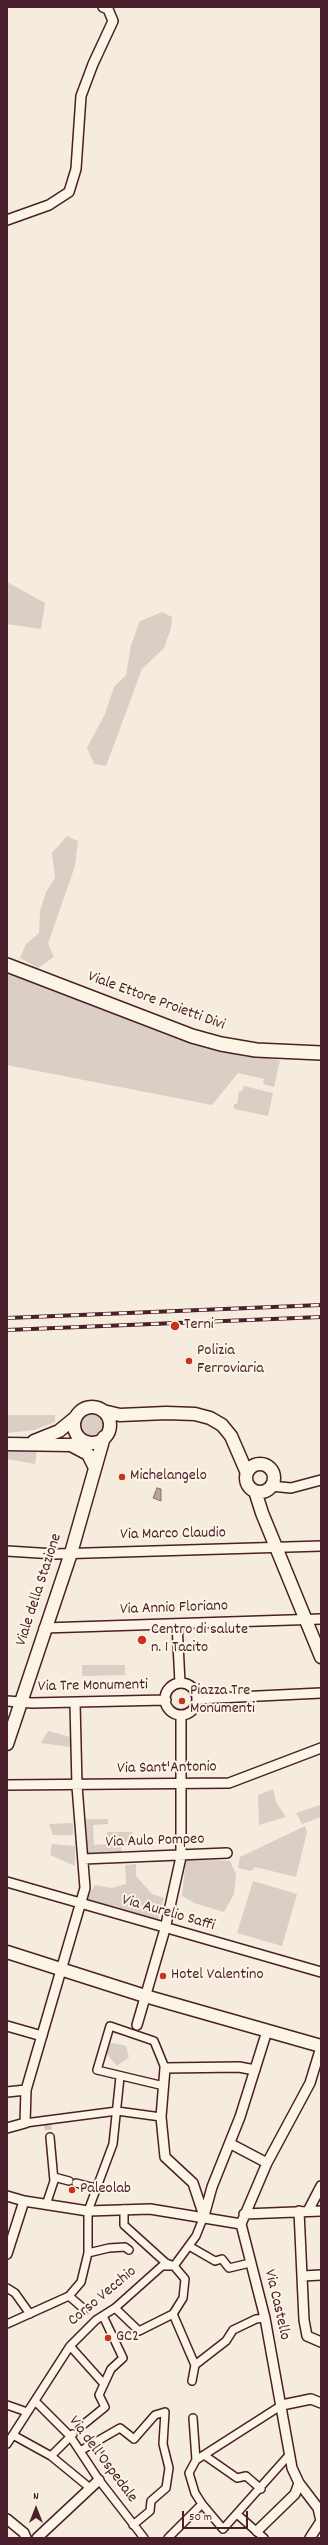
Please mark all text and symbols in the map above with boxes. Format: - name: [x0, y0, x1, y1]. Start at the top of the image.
- street label: Viale Ettore Proietti Divi: [85, 968, 227, 1036]
- place label: Terni: [184, 1316, 214, 1336]
- marker: Terni: [169, 1320, 181, 1332]
- place label: Polizia Ferroviaria: [197, 1342, 264, 1380]
- marker: Polizia Ferroviaria: [184, 1356, 194, 1366]
- place label: Michelangelo: [130, 1467, 207, 1487]
- marker: Michelangelo: [117, 1472, 127, 1482]
- street label: Via Marco Claudio: [120, 1524, 226, 1546]
- street label: Viale della Stazione: [13, 1531, 67, 1649]
- street label: Via Annio Floriano: [120, 1598, 228, 1620]
- place label: Centro di salute n. 1 Tacito: [151, 1621, 248, 1659]
- marker: Centro di salute n. 1 Tacito: [136, 1634, 148, 1646]
- street label: Via Tre Monumenti: [38, 1676, 148, 1698]
- place label: Piazza Tre Monumenti: [190, 1682, 255, 1720]
- marker: Piazza Tre Monumenti: [177, 1696, 187, 1706]
- street label: Via Sant'Antonio: [117, 1759, 217, 1779]
- street label: Via Aulo Pompeo: [105, 1831, 205, 1853]
- street label: Via Aurelio Saffi: [119, 1892, 217, 1936]
- place label: Hotel Valentino: [171, 1966, 264, 1986]
- marker: Hotel Valentino: [158, 1971, 168, 1981]
- place label: Paleolab: [80, 2180, 131, 2200]
- marker: Paleolab: [67, 2185, 77, 2195]
- street label: Corso Vecchio: [65, 2263, 141, 2331]
- street label: Via Castello: [259, 2268, 293, 2342]
- place label: GC2: [116, 2328, 139, 2348]
- marker: GC2: [103, 2333, 113, 2343]
- street label: Via dell'Ospedale: [63, 2413, 141, 2507]
- north arrow: [16, 2489, 56, 2529]
- text: N: [33, 2489, 39, 2505]
- scale bar: [184, 2503, 250, 2529]
- text: 50 m: [189, 2509, 212, 2526]

